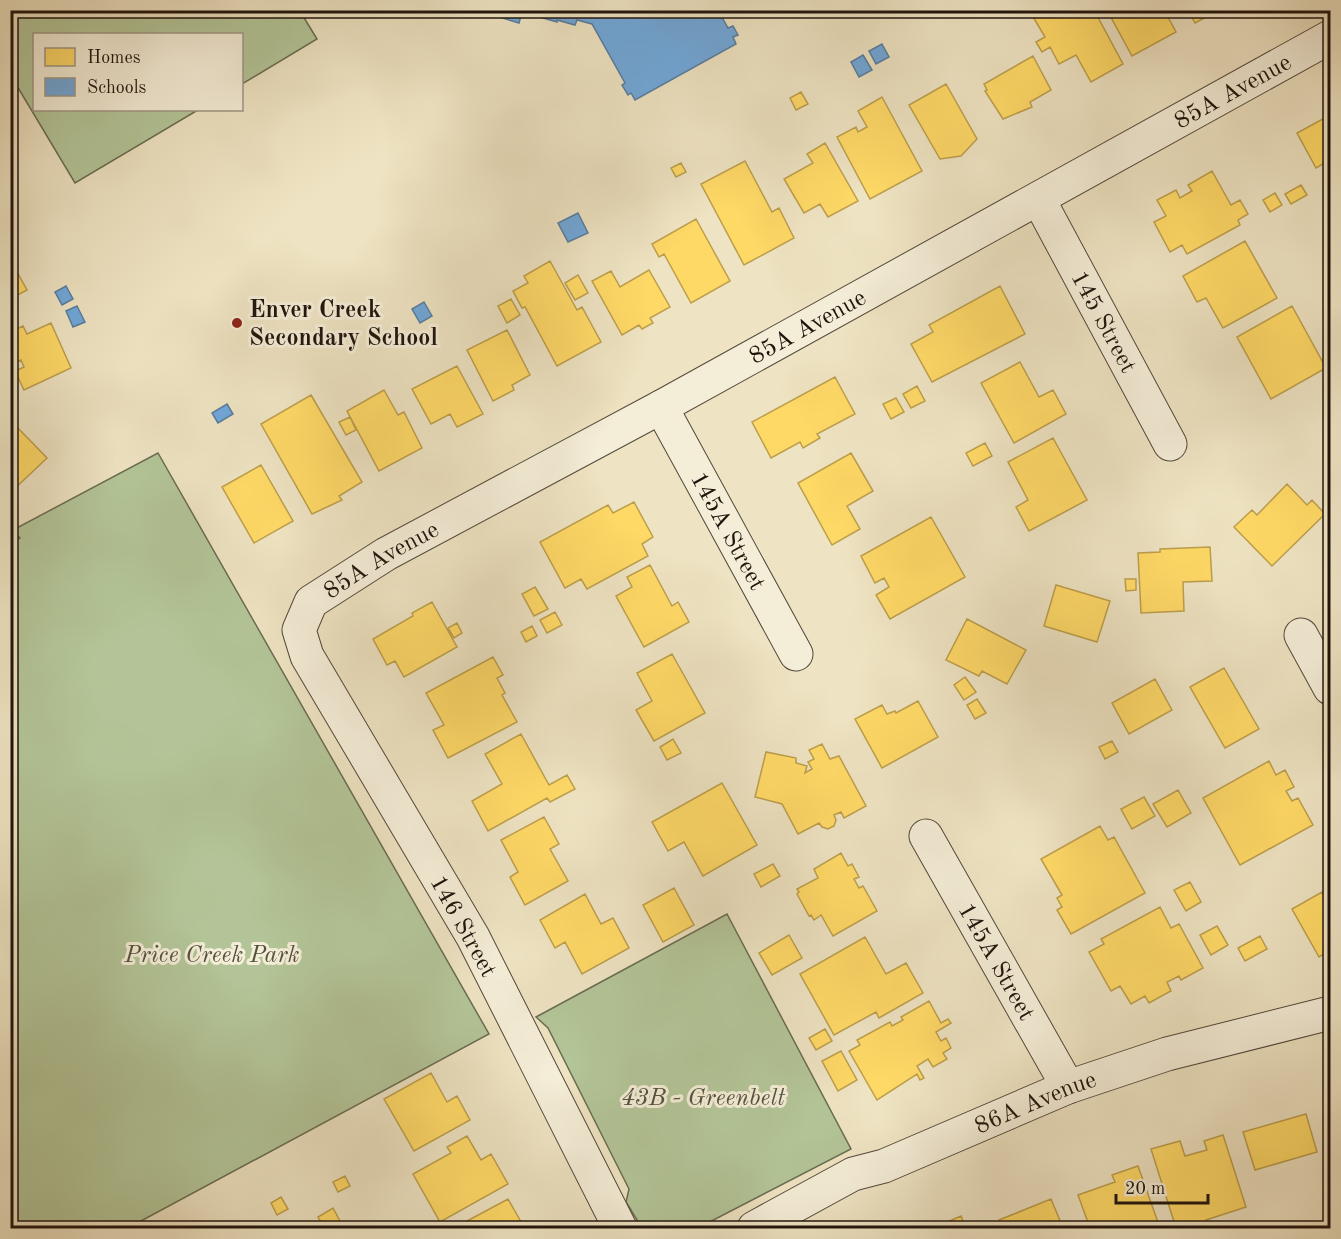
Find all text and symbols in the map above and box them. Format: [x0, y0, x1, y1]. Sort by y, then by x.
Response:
legend [33, 33, 243, 111]
text: Homes [87, 49, 141, 67]
street label: 85A Avenue [1171, 51, 1296, 134]
text: Schools [87, 79, 147, 97]
street label: 145 Street [1065, 267, 1140, 378]
street label: 85A Avenue [746, 286, 871, 370]
place label: Enver Creek Secondary School [249, 299, 438, 351]
marker: Enver Creek Secondary School [230, 316, 244, 330]
street label: 145A Street [685, 469, 769, 595]
street label: 85A Avenue [320, 518, 443, 604]
street label: 146 Street [425, 872, 500, 982]
street label: 145A Street [953, 900, 1038, 1025]
park label: Price Creek Park [124, 944, 299, 968]
street label: 86A Avenue [972, 1068, 1100, 1140]
park label: 43B - Greenbelt [621, 1087, 785, 1111]
scale bar [1116, 1167, 1208, 1205]
text: 20 m [1125, 1180, 1165, 1198]

